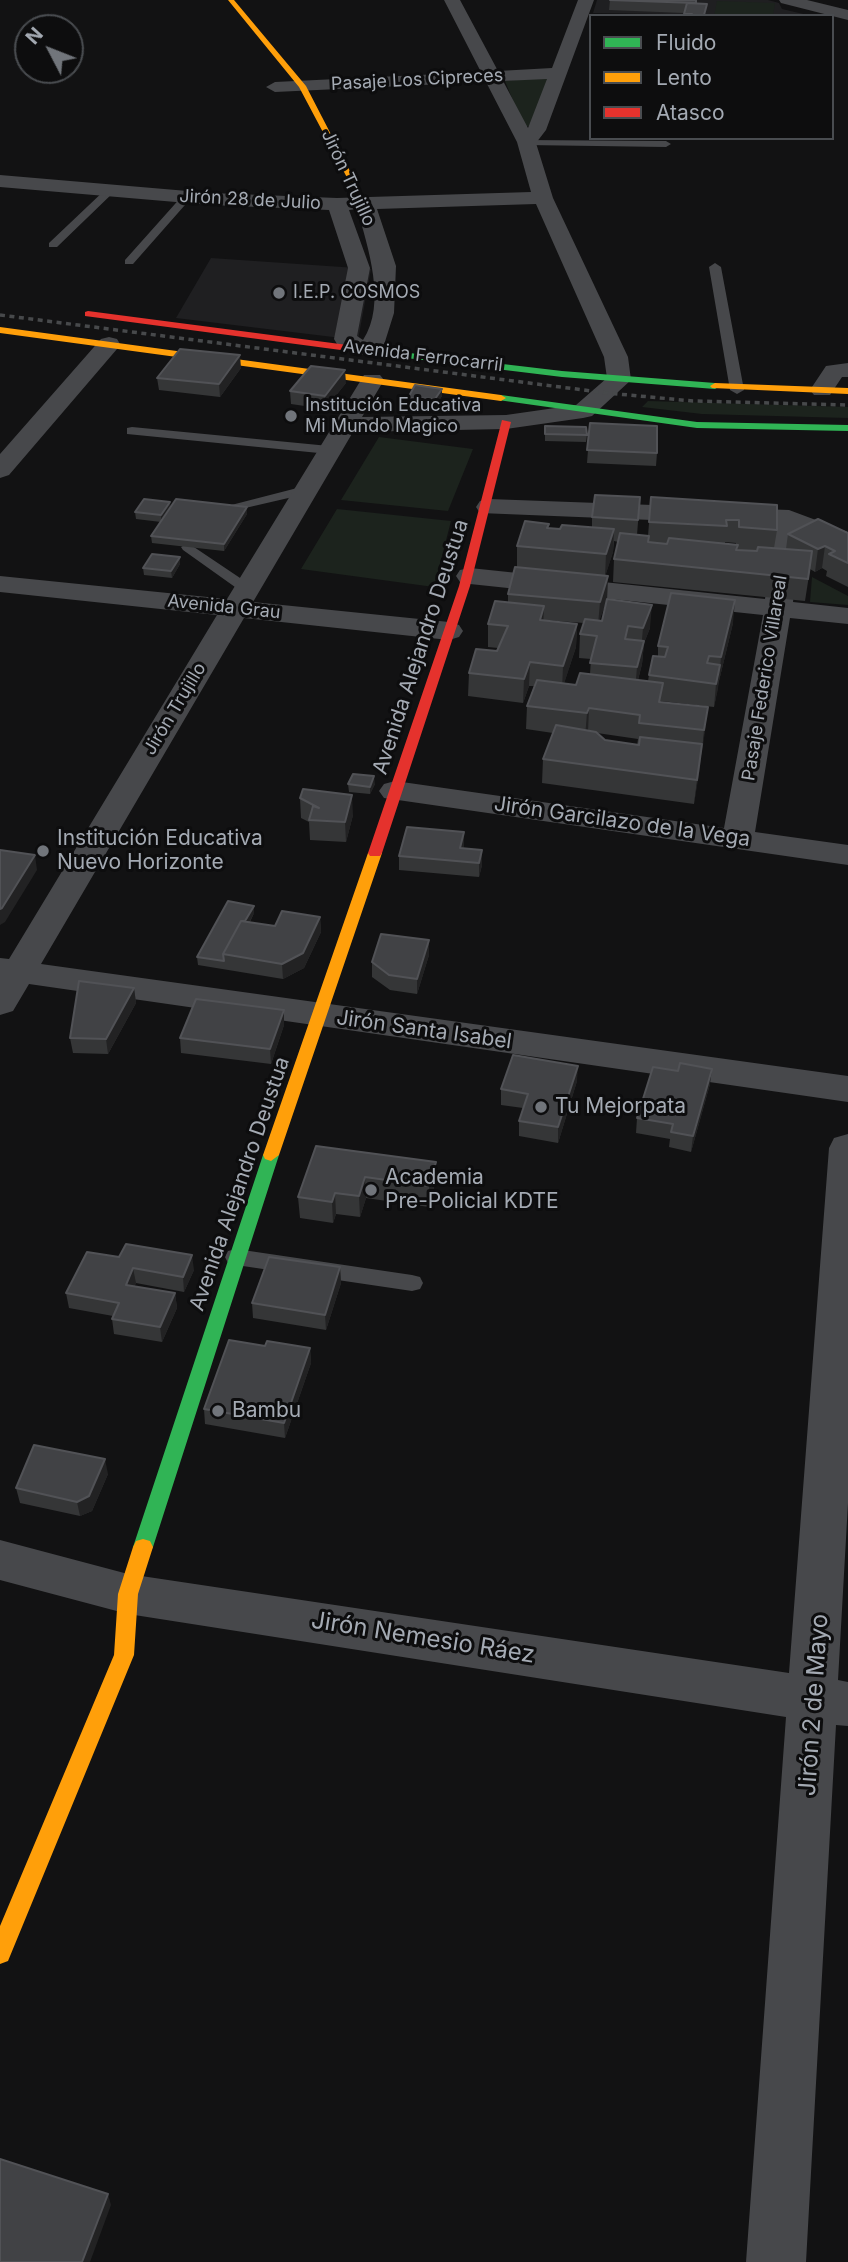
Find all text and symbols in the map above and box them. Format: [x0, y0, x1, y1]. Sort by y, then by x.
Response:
north arrow [14, 14, 84, 84]
legend [589, 14, 834, 140]
text: N [21, 23, 48, 49]
text: Fluido [656, 30, 716, 55]
street label: Pasaje Los Cipreces [330, 65, 504, 95]
text: Lento [656, 65, 712, 90]
text: Atasco [656, 100, 725, 125]
street label: Jirón Trujillo [316, 126, 380, 230]
street label: Jirón 28 de Julio [179, 186, 321, 214]
place label: I.E.P. COSMOS [293, 282, 420, 304]
marker: I.E.P. COSMOS [271, 285, 287, 301]
street label: Avenida Ferrocarril [342, 335, 504, 377]
place label: Institución Educativa Mi Mundo Magico [305, 395, 481, 438]
marker: Institución Educativa Mi Mundo Magico [283, 408, 299, 424]
street label: Avenida Alejandro Deustua [368, 516, 474, 778]
street label: Pasaje Federico Villareal [738, 574, 792, 782]
street label: Avenida Grau [166, 590, 282, 624]
street label: Jirón Trujillo [139, 659, 211, 759]
street label: Jirón Garcilazo de la Vega [492, 792, 752, 852]
place label: Institución Educativa Nuevo Horizonte [57, 826, 263, 876]
marker: Institución Educativa Nuevo Horizonte [35, 843, 51, 859]
street label: Jirón Santa Isabel [335, 1005, 513, 1055]
street label: Avenida Alejandro Deustua [185, 1054, 295, 1314]
place label: Tu Mejorpata [555, 1094, 686, 1120]
marker: Tu Mejorpata [533, 1099, 549, 1115]
place label: Academia Pre-Policial KDTE [385, 1165, 559, 1215]
marker: Academia Pre-Policial KDTE [363, 1182, 379, 1198]
place label: Bambu [232, 1398, 301, 1424]
marker: Bambu [210, 1403, 226, 1419]
street label: Jirón Nemesio Ráez [309, 1606, 537, 1670]
street label: Jirón 2 de Mayo [793, 1613, 835, 1797]

